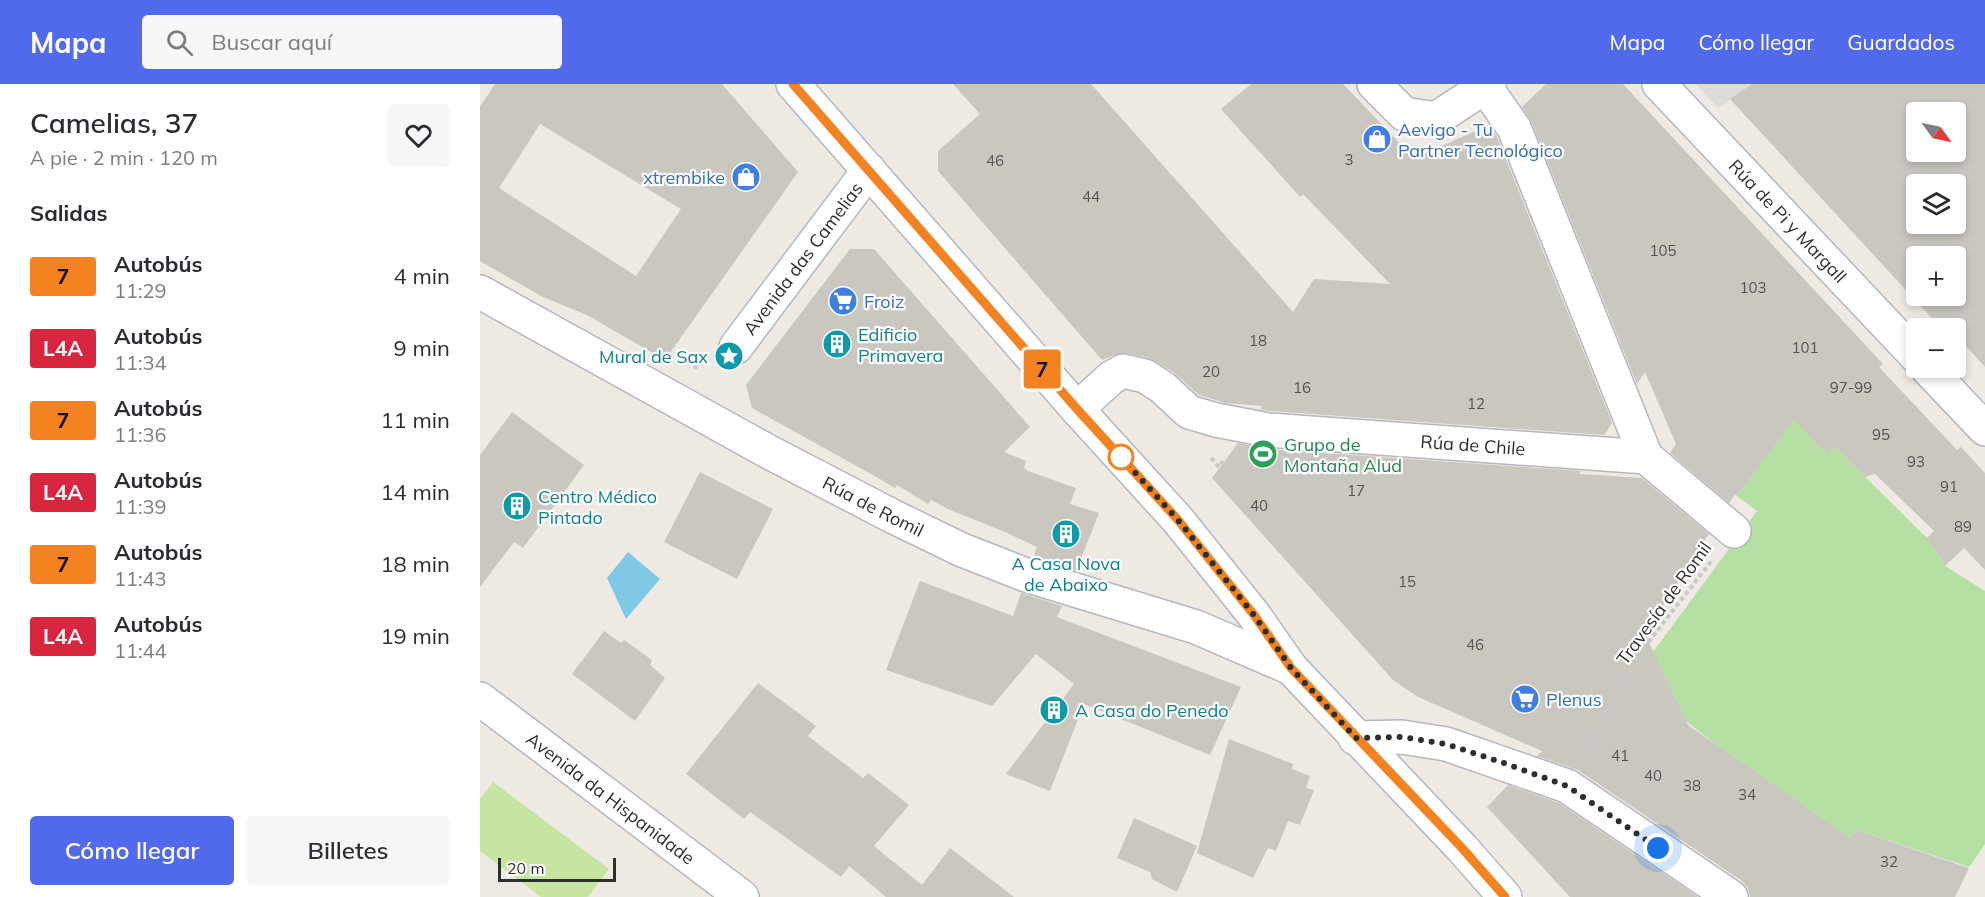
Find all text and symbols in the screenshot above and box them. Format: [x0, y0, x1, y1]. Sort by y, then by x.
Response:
search box [142, 15, 562, 69]
text: Mapa [30, 25, 106, 60]
icon: search [163, 26, 196, 59]
text: Buscar aquí [211, 28, 332, 56]
text: Mapa [1610, 29, 1665, 55]
text: Cómo llegar [1698, 29, 1814, 55]
text: Guardados [1847, 29, 1955, 55]
north arrow [1906, 102, 1966, 162]
map controls [1906, 102, 1966, 378]
button: heart [387, 104, 450, 167]
text: Camelias, 37 [30, 105, 198, 140]
place label: Aevigo - Tu Partner Tecnológico [1398, 118, 1563, 162]
shop icon: Aevigo - Tu Partner Tecnológico [1361, 123, 1393, 155]
text: A pie · 2 min · 120 m [30, 145, 218, 170]
house number: 3 [1344, 150, 1354, 169]
house number: 46 [986, 151, 1004, 170]
street label: Rúa de Pi y Margall [1724, 154, 1852, 287]
shop icon: xtrembike [730, 161, 762, 193]
place label: xtrembike [643, 166, 725, 189]
button: layers [1906, 174, 1966, 234]
street label: Avenida das Camelias [738, 177, 868, 339]
house number: 44 [1082, 187, 1100, 206]
text: Salidas [30, 199, 108, 227]
house number: 105 [1649, 241, 1677, 260]
button: + [1906, 246, 1966, 306]
text: Autobús [114, 250, 203, 278]
text: 4 min [394, 262, 450, 290]
text: 7 [57, 263, 69, 289]
text: 11:29 [114, 278, 167, 303]
house number: 103 [1739, 278, 1767, 297]
supermarket icon: Froiz [827, 285, 859, 317]
place label: Froiz [864, 290, 904, 313]
button: − [1906, 318, 1966, 378]
text: Autobús [114, 322, 203, 350]
place label: Edificio Primavera [858, 323, 943, 367]
building icon: Edificio Primavera [821, 328, 853, 360]
house number: 18 [1249, 331, 1267, 350]
text: 9 min [394, 334, 450, 362]
text: L4A [43, 335, 83, 361]
house number: 101 [1791, 338, 1819, 357]
place icon: Mural de Sax [713, 340, 745, 372]
place label: Mural de Sax [599, 345, 708, 368]
text: 11:34 [114, 350, 167, 375]
line badge: 7 [1022, 350, 1062, 388]
text: 7 [1036, 356, 1048, 382]
house number: 20 [1202, 362, 1220, 381]
house number: 16 [1293, 378, 1311, 397]
house number: 97-99 [1830, 378, 1872, 397]
text: Autobús [114, 394, 203, 422]
house number: 12 [1467, 394, 1485, 413]
text: 11 min [380, 406, 450, 434]
text: 7 [57, 407, 69, 433]
text: 11:36 [114, 422, 167, 447]
house number: 95 [1872, 425, 1890, 444]
street label: Rúa de Chile [1420, 429, 1526, 460]
place label: Grupo de Montaña Alud [1284, 433, 1402, 477]
sports icon: Grupo de Montaña Alud [1247, 438, 1279, 470]
unlabelled marker [1108, 444, 1134, 470]
house number: 93 [1907, 452, 1925, 471]
text: Autobús [114, 466, 203, 494]
street label: Rúa de Romil [819, 471, 928, 541]
house number: 91 [1940, 477, 1958, 496]
text: 14 min [380, 478, 450, 506]
text: L4A [43, 479, 83, 505]
house number: 17 [1347, 481, 1365, 500]
place label: Centro Médico Pintado [538, 485, 657, 529]
building icon: Centro Médico Pintado [501, 490, 533, 522]
text: 11:39 [114, 494, 167, 519]
house number: 40 [1250, 496, 1268, 515]
house number: 89 [1954, 517, 1972, 536]
building icon: A Casa Nova de Abaixo [1050, 518, 1082, 550]
street label: Travesía de Romil [1612, 537, 1716, 669]
text: Autobús [114, 538, 203, 566]
text: 18 min [380, 550, 450, 578]
text: 7 [57, 551, 69, 577]
place label: A Casa Nova de Abaixo [1012, 552, 1120, 596]
text: 11:43 [114, 566, 167, 591]
house number: 15 [1398, 572, 1416, 591]
text: Autobús [114, 610, 203, 638]
text: 19 min [380, 622, 450, 650]
text: L4A [43, 623, 83, 649]
house number: 46 [1466, 635, 1484, 654]
text: 11:44 [114, 638, 167, 663]
supermarket icon: Plenus [1509, 683, 1541, 715]
place label: Plenus [1546, 688, 1602, 711]
building icon: A Casa do Penedo [1038, 694, 1070, 726]
place label: A Casa do Penedo [1075, 699, 1228, 722]
street label: Avenida da Hispanidade [522, 727, 700, 869]
house number: 41 [1611, 746, 1629, 765]
house number: 40 [1644, 766, 1662, 785]
house number: 38 [1683, 776, 1701, 795]
house number: 34 [1738, 785, 1756, 804]
button: Cómo llegar [30, 816, 234, 885]
button: Billetes [246, 816, 450, 885]
your location [1643, 833, 1673, 863]
house number: 32 [1880, 852, 1898, 871]
scale bar [498, 855, 616, 882]
text: 20 m [507, 858, 544, 878]

